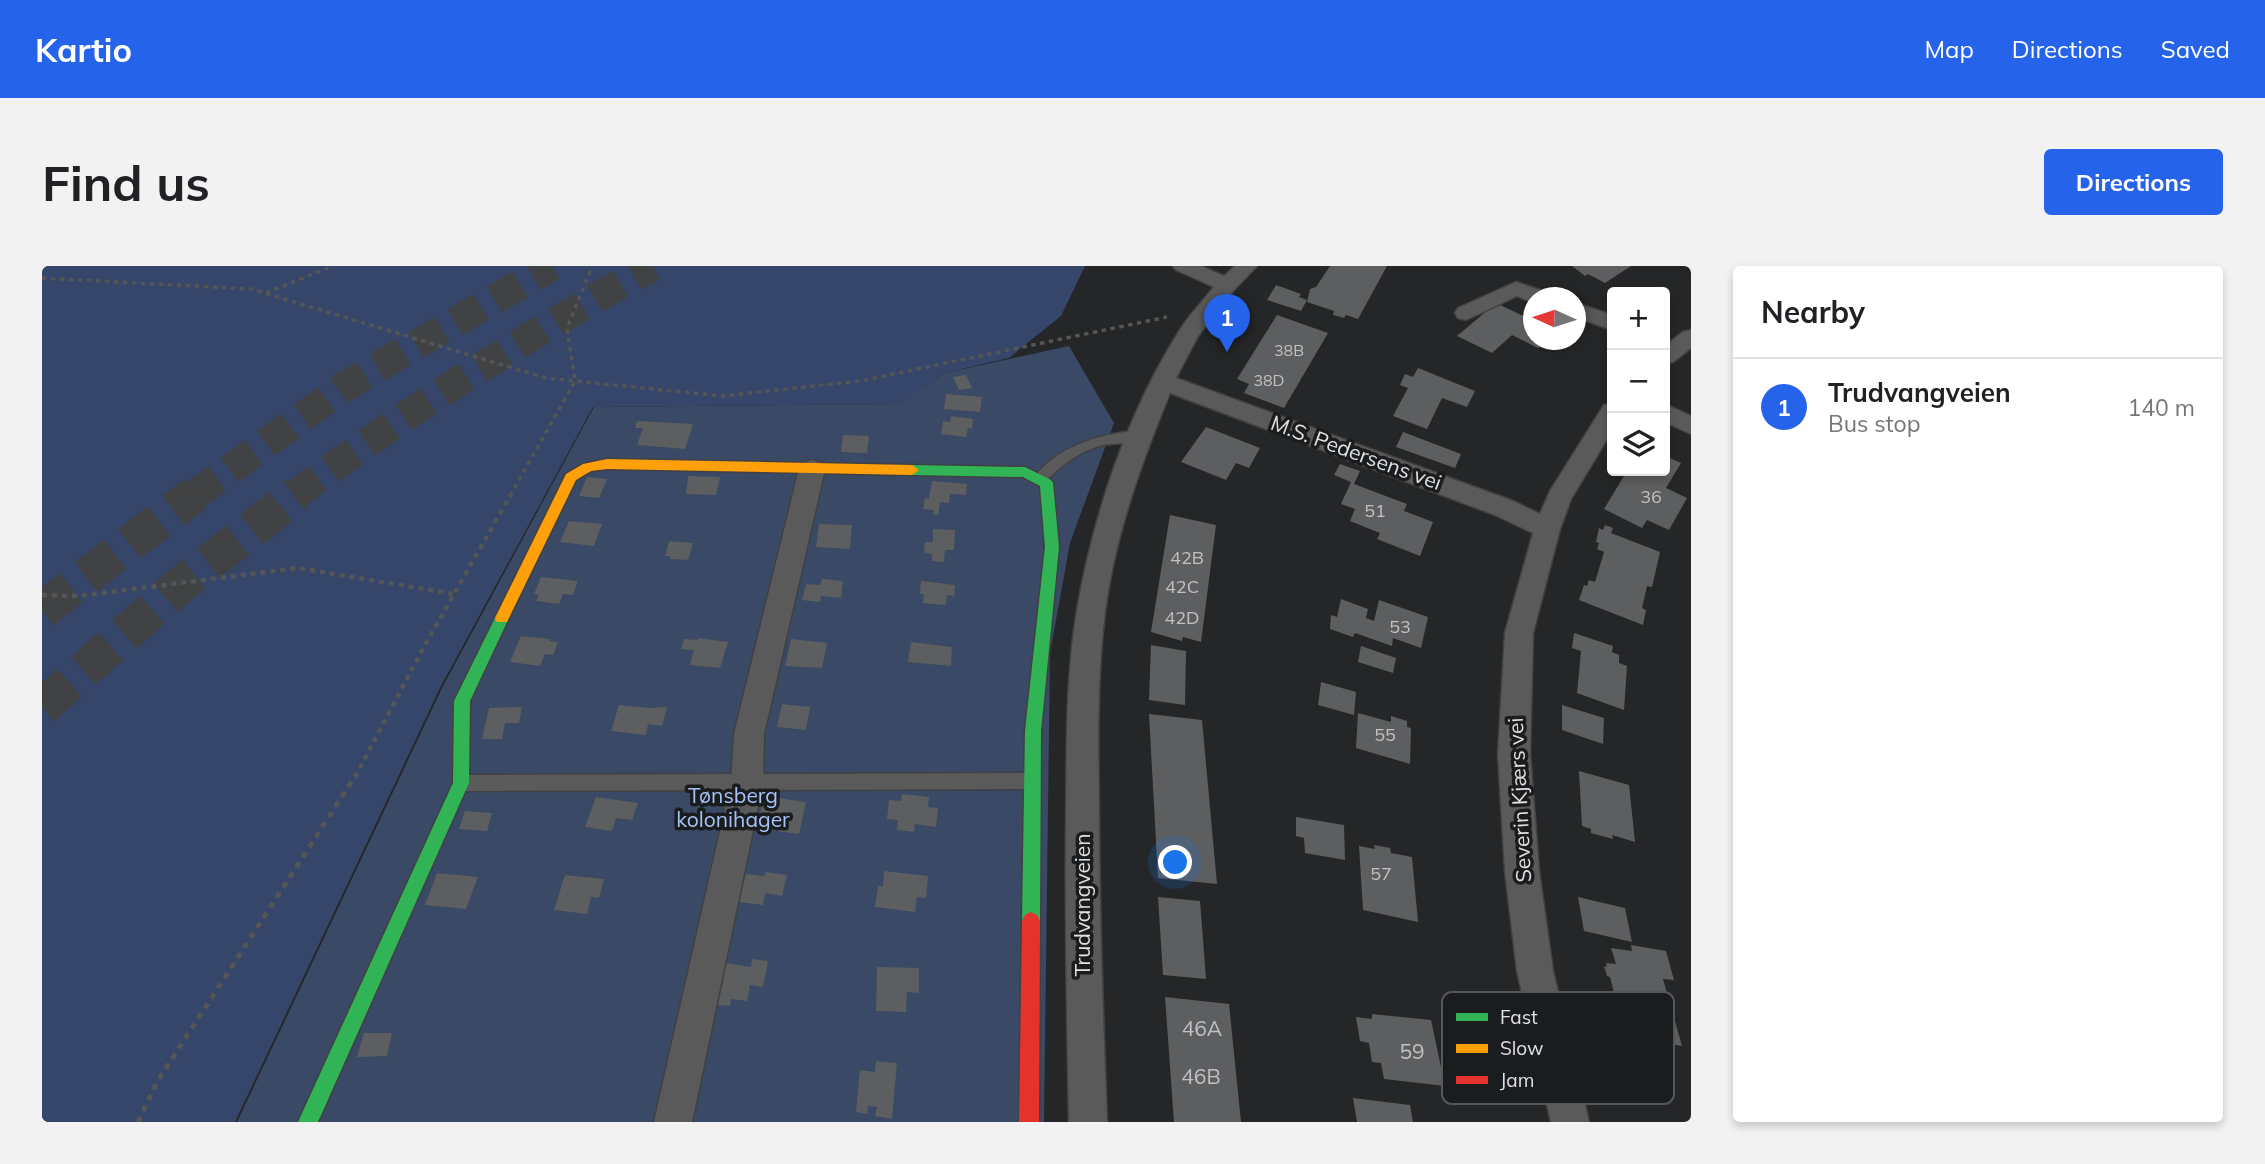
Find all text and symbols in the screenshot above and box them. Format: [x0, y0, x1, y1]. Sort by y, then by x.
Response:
text: Kartio [35, 29, 132, 70]
text: Map [1924, 34, 1974, 64]
text: Directions [2012, 34, 2123, 64]
text: Saved [2161, 34, 2230, 64]
button: Directions [2044, 149, 2223, 215]
text: Find us [42, 152, 210, 213]
north arrow [1523, 287, 1586, 350]
map controls [1607, 287, 1670, 476]
button: + [1607, 287, 1670, 350]
text: Nearby [1761, 293, 1865, 331]
pin: 1 [1204, 294, 1250, 352]
house number: 38B [1274, 340, 1304, 360]
button: − [1607, 350, 1670, 413]
house number: 38D [1253, 370, 1285, 390]
text: Trudvangveien [1828, 376, 2011, 409]
text: 1 [1777, 393, 1791, 422]
text: 140 m [2127, 393, 2195, 422]
street label: M.S. Pedersens vei [1267, 409, 1445, 495]
text: Bus stop [1828, 409, 1920, 438]
button: layers [1607, 413, 1670, 476]
house number: 36 [1640, 485, 1662, 508]
house number: 51 [1364, 499, 1386, 522]
house number: 42B [1170, 546, 1204, 569]
house number: 42C [1165, 575, 1199, 598]
house number: 42D [1164, 606, 1200, 629]
house number: 53 [1389, 615, 1411, 638]
street label: Severin Kjærs vei [1502, 717, 1536, 883]
house number: 55 [1374, 723, 1396, 746]
park label: Tønsberg kolonihager [676, 782, 790, 832]
street label: Trudvangveien [1069, 833, 1095, 977]
your location [1158, 845, 1192, 879]
house number: 57 [1370, 862, 1392, 885]
legend [1442, 992, 1674, 1104]
text: Fast [1500, 1005, 1538, 1029]
house number: 46A [1182, 1015, 1223, 1041]
text: Slow [1500, 1036, 1544, 1060]
house number: 59 [1399, 1038, 1425, 1064]
house number: 46B [1181, 1063, 1221, 1089]
text: Jam [1500, 1068, 1534, 1092]

